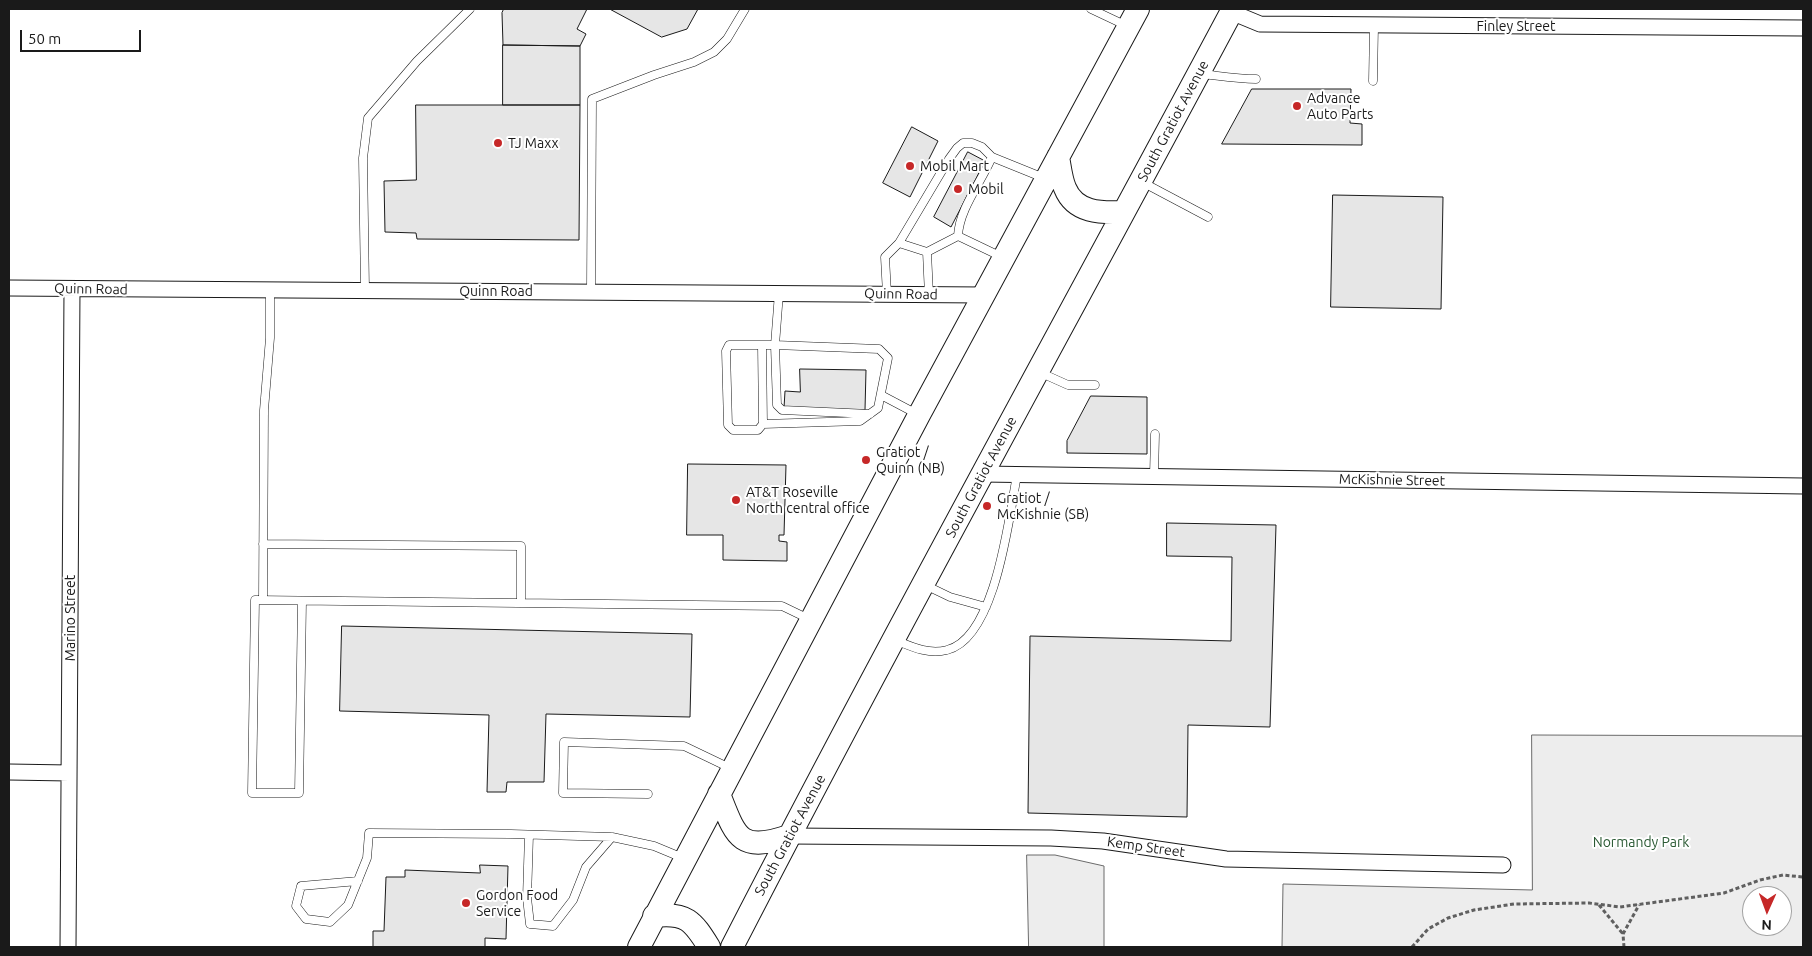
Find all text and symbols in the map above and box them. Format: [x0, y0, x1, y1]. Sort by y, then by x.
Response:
street label: Finley Street [1476, 18, 1556, 34]
scale bar [22, 20, 144, 52]
text: 50 m [28, 30, 61, 47]
street label: South Gratiot Avenue [1134, 57, 1212, 185]
place label: Advance Auto Parts [1307, 90, 1373, 122]
marker: Advance Auto Parts [1291, 100, 1303, 112]
place label: TJ Maxx [508, 135, 559, 151]
marker: TJ Maxx [492, 137, 504, 149]
place label: Mobil Mart [920, 158, 989, 174]
marker: Mobil Mart [904, 160, 916, 172]
place label: Mobil [968, 181, 1004, 197]
marker: Mobil [952, 183, 964, 195]
street label: Quinn Road [54, 280, 128, 298]
street label: Quinn Road [459, 283, 533, 299]
street label: Quinn Road [864, 285, 938, 303]
street label: South Gratiot Avenue [942, 413, 1020, 541]
place label: Gratiot / Quinn (NB) [876, 444, 945, 477]
marker: Gratiot / Quinn (NB) [860, 454, 872, 466]
street label: McKishnie Street [1339, 471, 1445, 489]
place label: AT&T Roseville North central office [746, 484, 870, 516]
place label: Gratiot / McKishnie (SB) [997, 490, 1089, 522]
marker: AT&T Roseville North central office [730, 494, 742, 506]
marker: Gratiot / McKishnie (SB) [981, 500, 993, 512]
street label: Marino Street [62, 575, 78, 661]
street label: South Gratiot Avenue [751, 771, 829, 899]
street label: Kemp Street [1106, 833, 1186, 861]
park label: Normandy Park [1593, 834, 1689, 850]
north arrow [1742, 886, 1792, 936]
place label: Gordon Food Service [476, 887, 558, 920]
marker: Gordon Food Service [460, 897, 472, 909]
text: N [1761, 917, 1772, 933]

